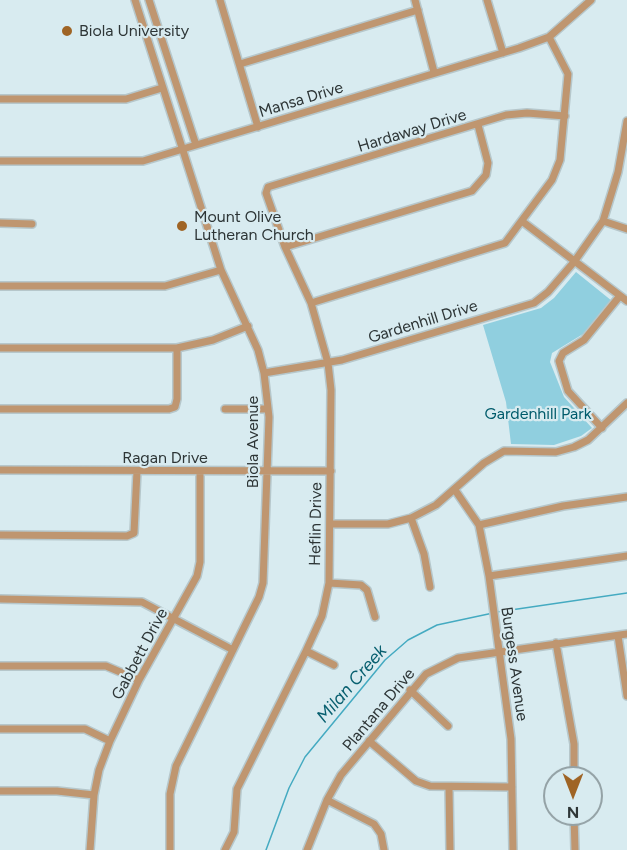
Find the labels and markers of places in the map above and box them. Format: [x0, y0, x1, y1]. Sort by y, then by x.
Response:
place label: Biola University [79, 21, 189, 41]
marker: Biola University [60, 24, 74, 38]
place label: Mount Olive Lutheran Church [194, 207, 314, 245]
marker: Mount Olive Lutheran Church [175, 219, 189, 233]

